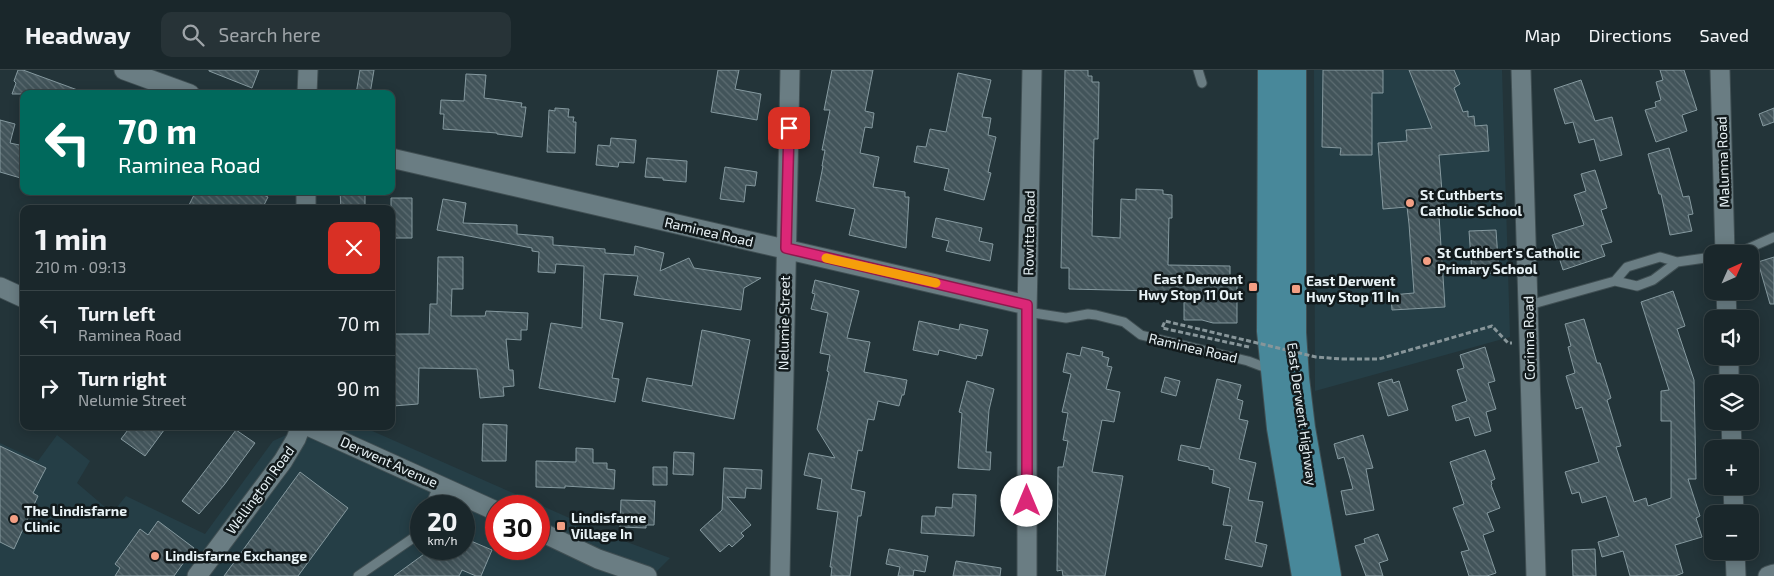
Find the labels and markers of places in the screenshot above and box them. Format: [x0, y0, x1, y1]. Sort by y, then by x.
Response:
pin [768, 107, 810, 149]
place label: St Cuthberts Catholic School [1420, 186, 1522, 219]
marker: St Cuthberts Catholic School [1404, 197, 1416, 209]
place label: St Cuthbert's Catholic Primary School [1437, 244, 1580, 277]
marker: St Cuthbert's Catholic Primary School [1421, 255, 1433, 267]
place label: East Derwent Hwy Stop 11 Out [1138, 270, 1243, 303]
place label: East Derwent Hwy Stop 11 In [1306, 272, 1399, 305]
marker: East Derwent Hwy Stop 11 Out [1247, 281, 1259, 293]
marker: East Derwent Hwy Stop 11 In [1290, 283, 1302, 295]
place label: The Lindisfarne Clinic [24, 502, 127, 535]
place label: Lindisfarne Village In [571, 509, 646, 542]
marker: The Lindisfarne Clinic [8, 513, 20, 525]
marker: Lindisfarne Village In [555, 520, 567, 532]
place label: Lindisfarne Exchange [165, 547, 307, 564]
marker: Lindisfarne Exchange [149, 550, 161, 562]

